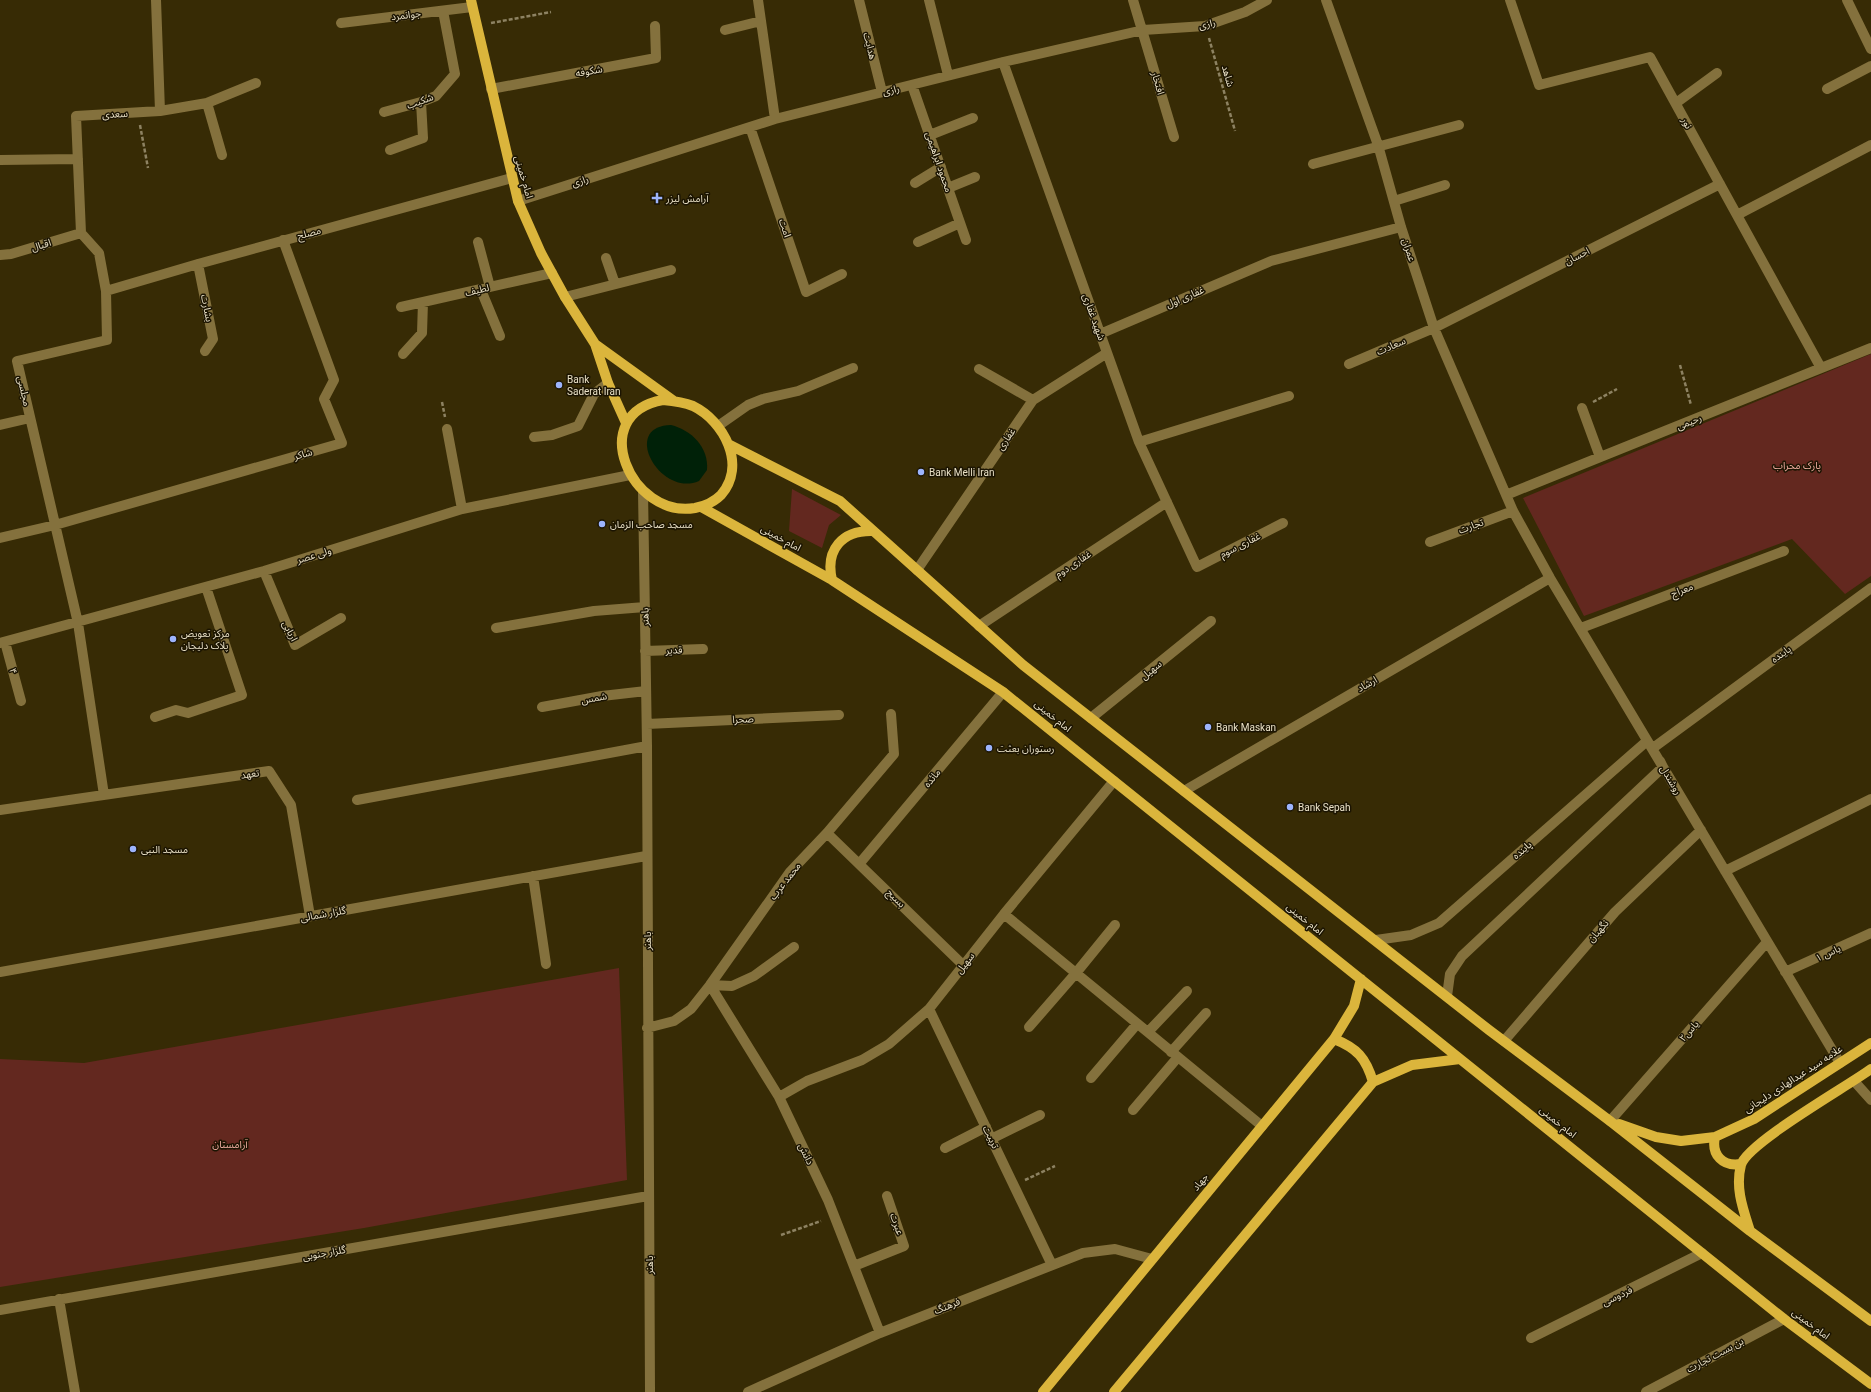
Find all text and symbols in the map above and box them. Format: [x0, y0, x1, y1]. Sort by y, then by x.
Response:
street label: جوانمرد [390, 8, 422, 23]
street label: رازی [1197, 17, 1217, 32]
street label: هدایت [861, 31, 879, 61]
street label: شکوفه [575, 63, 604, 80]
street label: شاهد [1220, 64, 1236, 88]
street label: افتخار [1148, 69, 1167, 96]
street label: رازی [881, 83, 901, 98]
street label: شکیب [405, 91, 435, 111]
street label: سعدی [102, 108, 128, 120]
street label: نور [1678, 115, 1695, 131]
street label: محمود ابراهیمی [923, 130, 954, 194]
street label: امام خمینی [510, 154, 535, 201]
street label: رازی [570, 173, 590, 190]
marker: آرامش لیزر [651, 192, 663, 204]
place label: آرامش لیزر [665, 193, 710, 205]
street label: امت [777, 217, 793, 239]
street label: مصلح [296, 225, 323, 243]
street label: اقبال [30, 237, 53, 254]
street label: عمران [1399, 237, 1418, 263]
street label: احسان [1563, 245, 1591, 267]
street label: لطیف [464, 282, 491, 298]
street label: غفاری اول [1164, 284, 1206, 311]
street label: شهید غفاری [1080, 292, 1108, 342]
street label: بشارت [198, 293, 215, 323]
street label: سعادت [1375, 335, 1407, 357]
place label: Bank Saderat Iran [567, 374, 621, 397]
street label: مجلسی [15, 375, 33, 407]
marker: Bank Saderat Iran [554, 380, 564, 390]
street label: رحیمی [1675, 412, 1704, 433]
street label: غفاری [995, 426, 1018, 453]
street label: شاکر [291, 446, 314, 463]
park label: پارک محراب [1773, 460, 1821, 472]
marker: Bank Melli Iran [916, 467, 926, 477]
place label: Bank Melli Iran [929, 467, 994, 478]
street label: تجارت [1457, 516, 1485, 537]
marker: مسجد صاحب الزمان [597, 519, 607, 529]
place label: مسجد صاحب الزمان [610, 519, 693, 531]
street label: امام خمینی [758, 523, 803, 556]
street label: غفاری سوم [1218, 530, 1263, 563]
street label: ولی عصر [295, 545, 333, 567]
street label: غفاری دوم [1053, 548, 1095, 582]
street label: معراج [1669, 581, 1695, 601]
street label: باهنر [639, 607, 652, 627]
street label: اربابی [279, 619, 300, 643]
place label: مرکز تعویض پلاک دلیجان [181, 628, 230, 652]
marker: مرکز تعویض پلاک دلیجان [168, 634, 178, 644]
street label: پاینده [1769, 643, 1794, 666]
street label: قدیر [665, 644, 683, 657]
street label: سهیل [1138, 658, 1164, 682]
street label: ۴ [7, 667, 19, 675]
street label: ارشاد [1355, 674, 1379, 695]
street label: شمس [580, 690, 608, 706]
street label: امام خمینی [1031, 698, 1074, 736]
street label: صحرا [732, 713, 754, 726]
marker: Bank Maskan [1203, 722, 1213, 732]
place label: Bank Maskan [1216, 722, 1276, 733]
marker: رستوران بعثت [984, 743, 994, 753]
place label: رستوران بعثت [997, 743, 1055, 755]
street label: روشندل [1657, 764, 1684, 797]
street label: تعهد [240, 767, 260, 781]
street label: مائده [921, 767, 943, 789]
marker: Bank Sepah [1285, 802, 1295, 812]
place label: Bank Sepah [1298, 802, 1351, 813]
street label: پاینده [1510, 839, 1535, 862]
marker: مسجد النبی [128, 844, 138, 854]
place label: مسجد النبی [141, 844, 188, 855]
street label: محمد عرب [767, 860, 804, 902]
street label: بسیج [883, 887, 908, 911]
street label: امام خمینی [1283, 901, 1326, 939]
street label: گلزار شمالی [299, 904, 348, 924]
street label: نگهبان [1585, 917, 1611, 944]
street label: باهنر [642, 931, 654, 951]
street label: یاس ۱ [1814, 942, 1842, 964]
street label: سهیل [953, 950, 977, 976]
street label: یاس۲ [1677, 1018, 1701, 1044]
street label: علامه سید عبدالهادی دلیجانی [1742, 1043, 1844, 1115]
street label: امام خمینی [1536, 1104, 1579, 1142]
street label: تربیت [980, 1124, 1001, 1151]
park label: آرامستان [212, 1139, 249, 1151]
street label: دانش [796, 1141, 816, 1167]
street label: جهاد [1190, 1171, 1210, 1193]
street label: عبرت [887, 1212, 906, 1237]
street label: گلزار جنوبی [302, 1244, 347, 1263]
street label: باهنر [644, 1255, 656, 1275]
street label: فردوسی [1600, 1284, 1635, 1309]
street label: فرهنگ [932, 1296, 962, 1317]
street label: امام خمینی [1788, 1306, 1832, 1344]
street label: بن بست تجارت [1685, 1335, 1746, 1376]

